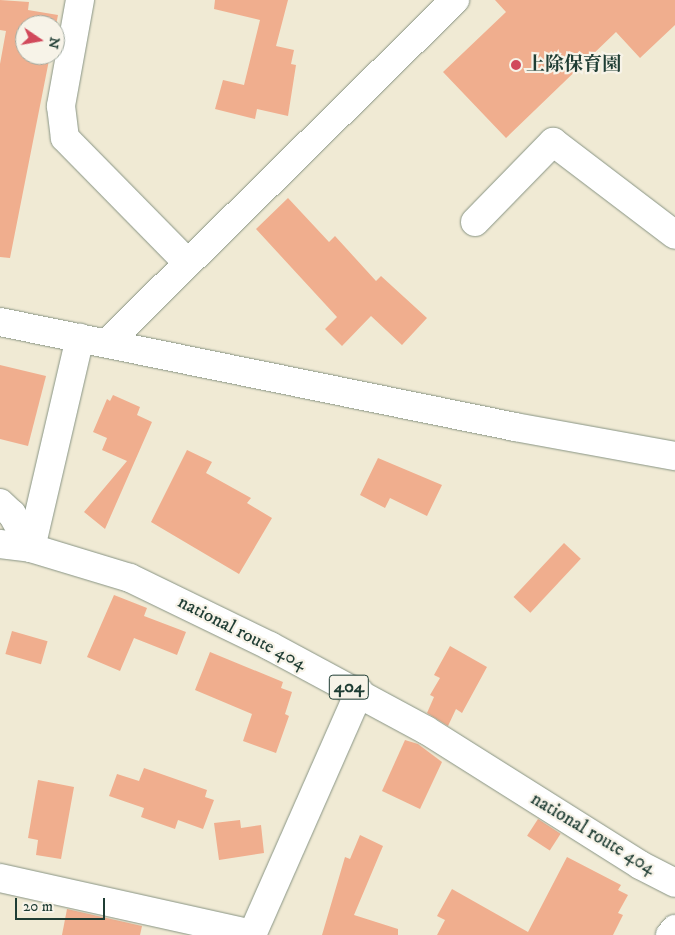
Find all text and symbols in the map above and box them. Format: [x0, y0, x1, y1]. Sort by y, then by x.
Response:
north arrow [15, 15, 65, 65]
text: N [44, 35, 64, 50]
place label: 上除保育園 [526, 54, 621, 76]
marker: 上除保育園 [510, 59, 522, 71]
street label: national route 404 [174, 591, 310, 675]
road number: 404 [328, 672, 370, 702]
street label: national route 404 [526, 788, 660, 880]
scale bar [18, 888, 108, 920]
text: 20 m [23, 897, 53, 916]

